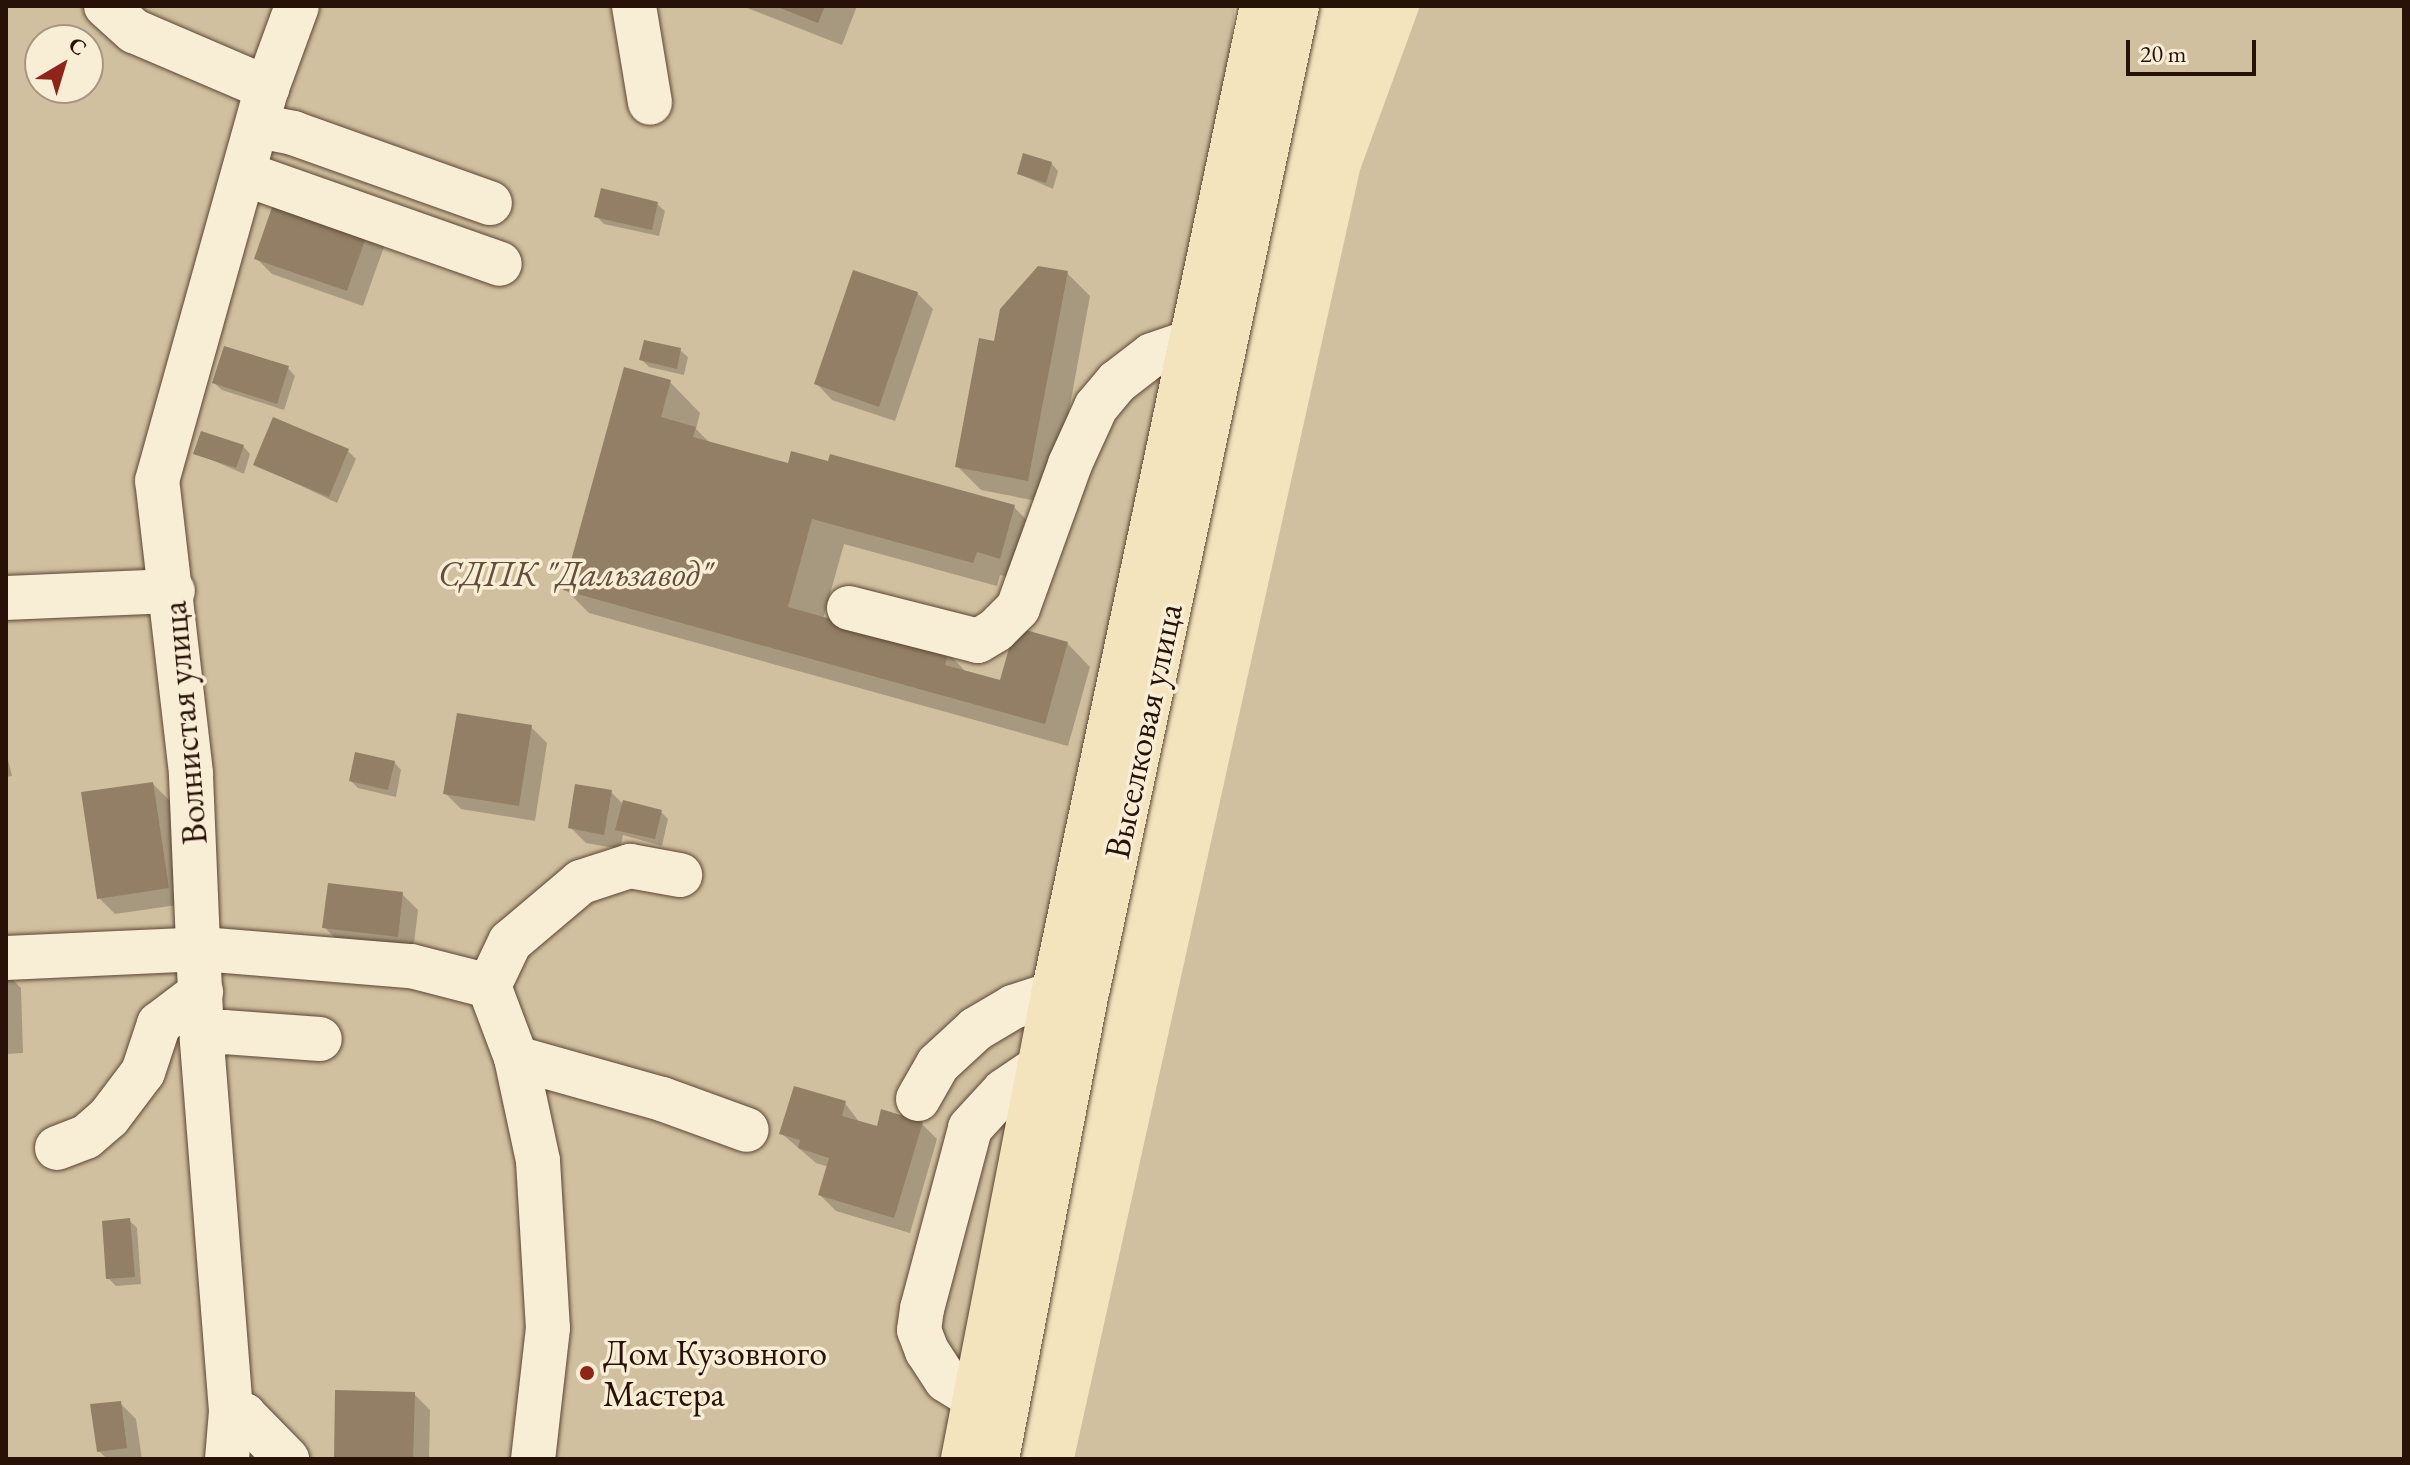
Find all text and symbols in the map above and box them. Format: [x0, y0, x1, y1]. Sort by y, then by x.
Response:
north arrow [24, 24, 104, 104]
scale bar [2130, 24, 2260, 74]
text: С [63, 30, 93, 62]
text: 20 m [2140, 38, 2187, 69]
park label: СДПК "Дальзавод" [438, 552, 712, 596]
street label: Волнистая улица [152, 599, 216, 847]
street label: Выселковая улица [1095, 599, 1191, 863]
place label: Дом Кузовного Мастера [603, 1330, 827, 1415]
marker: Дом Кузовного Мастера [578, 1364, 596, 1382]

